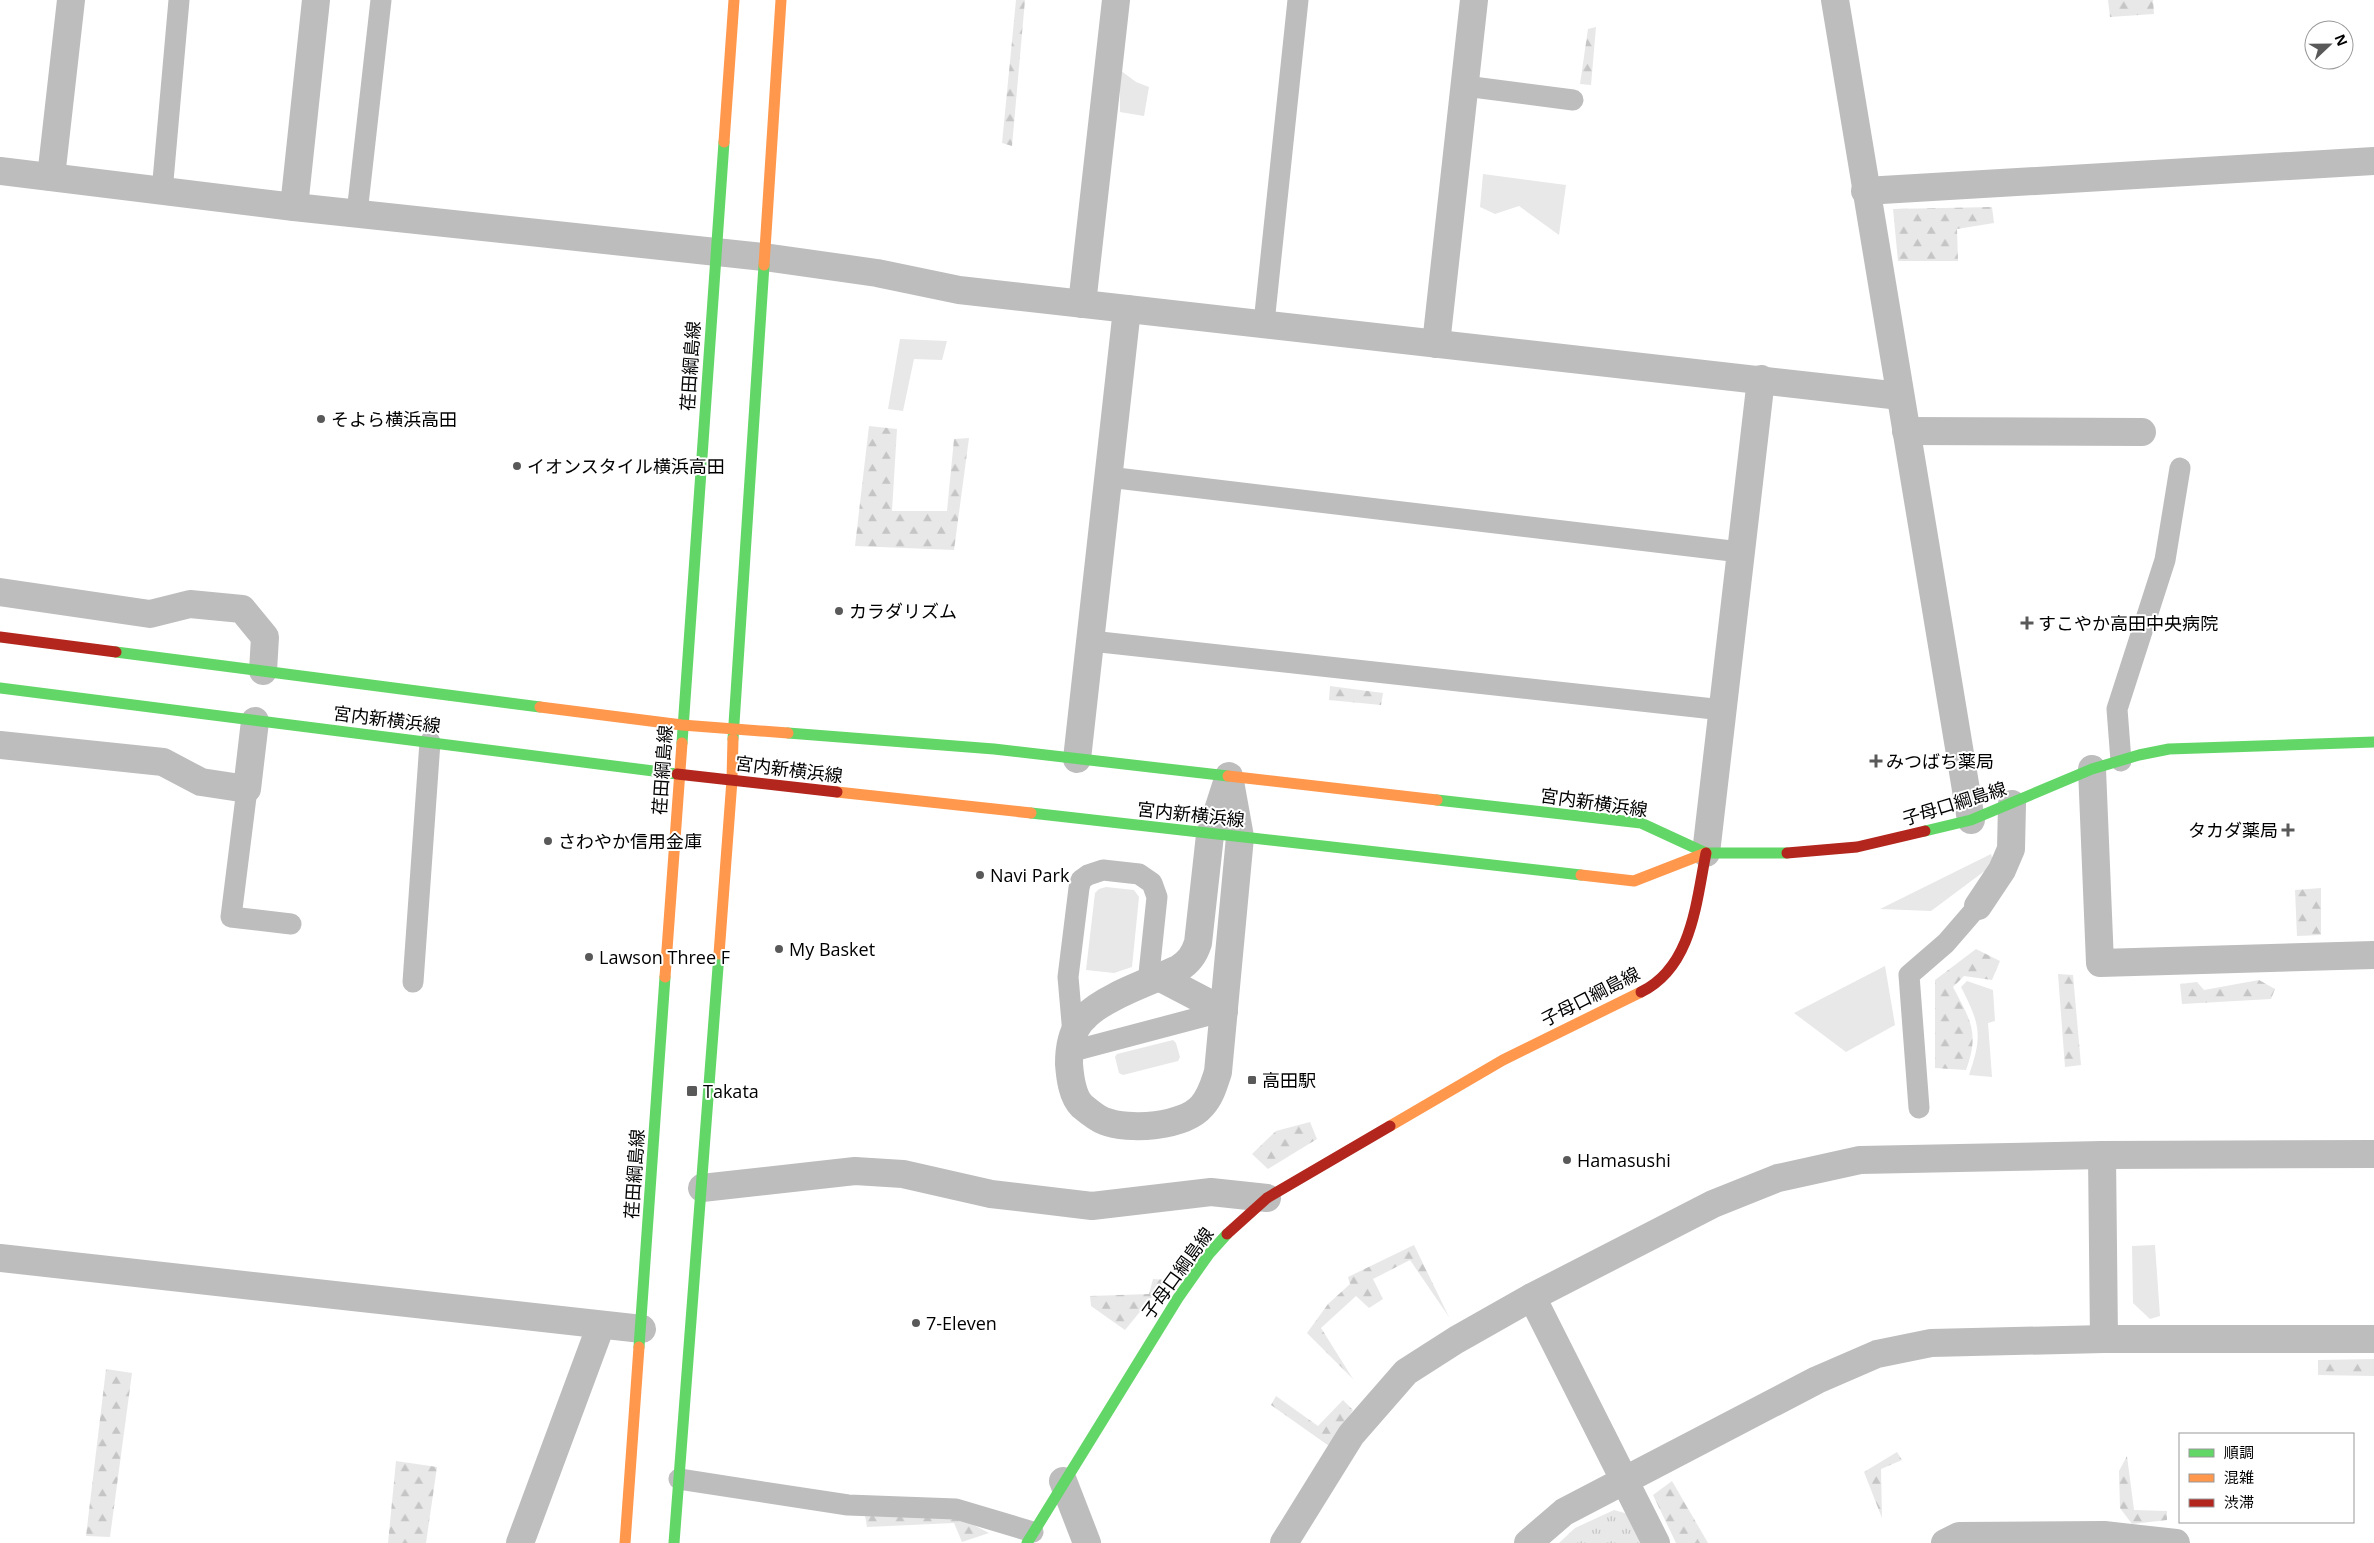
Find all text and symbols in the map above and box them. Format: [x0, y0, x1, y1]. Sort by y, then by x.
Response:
north arrow [2304, 20, 2354, 70]
text: N [2331, 31, 2352, 49]
street label: 荏田綱島線 [675, 320, 705, 412]
place label: そよら横浜高田 [331, 407, 457, 431]
marker: そよら横浜高田 [315, 413, 327, 425]
place label: イオンスタイル横浜高田 [527, 454, 725, 478]
marker: イオンスタイル横浜高田 [511, 460, 523, 472]
place label: カラダリズム [849, 599, 957, 623]
marker: カラダリズム [833, 605, 845, 617]
place label: すこやか高田中央病院 [2038, 611, 2218, 635]
marker: すこやか高田中央病院 [2020, 616, 2034, 630]
street label: 宮内新横浜線 [332, 701, 442, 737]
street label: 荏田綱島線 [647, 724, 677, 816]
place label: みつばち薬局 [1886, 749, 1994, 773]
street label: 宮内新横浜線 [734, 751, 844, 787]
marker: みつばち薬局 [1870, 755, 1882, 767]
street label: 子母口綱島線 [1899, 776, 2009, 830]
street label: 宮内新横浜線 [1539, 783, 1649, 821]
street label: 宮内新横浜線 [1136, 796, 1246, 832]
place label: タカダ薬局 [2188, 818, 2278, 842]
marker: タカダ薬局 [2282, 824, 2294, 836]
place label: さわやか信用金庫 [558, 829, 702, 853]
marker: さわやか信用金庫 [542, 835, 554, 847]
place label: Navi Park [990, 863, 1070, 887]
marker: Navi Park [974, 869, 986, 881]
place label: My Basket [789, 937, 875, 961]
marker: My Basket [773, 943, 785, 955]
place label: Lawson Three F [599, 945, 730, 969]
marker: Lawson Three F [583, 951, 595, 963]
street label: 子母口綱島線 [1536, 961, 1644, 1031]
place label: 高田駅 [1262, 1068, 1316, 1092]
marker: 高田駅 [1246, 1074, 1258, 1086]
place label: Takata [703, 1079, 759, 1103]
marker: Takata [685, 1084, 699, 1098]
street label: 荏田綱島線 [619, 1128, 649, 1220]
place label: Hamasushi [1577, 1148, 1671, 1172]
marker: Hamasushi [1561, 1154, 1573, 1166]
street label: 子母口綱島線 [1136, 1222, 1218, 1324]
place label: 7-Eleven [926, 1311, 997, 1335]
marker: 7-Eleven [910, 1317, 922, 1329]
legend [2179, 1433, 2354, 1523]
text: 順調 [2224, 1442, 2254, 1462]
text: 混雑 [2224, 1467, 2254, 1487]
text: 渋滞 [2224, 1492, 2254, 1512]

